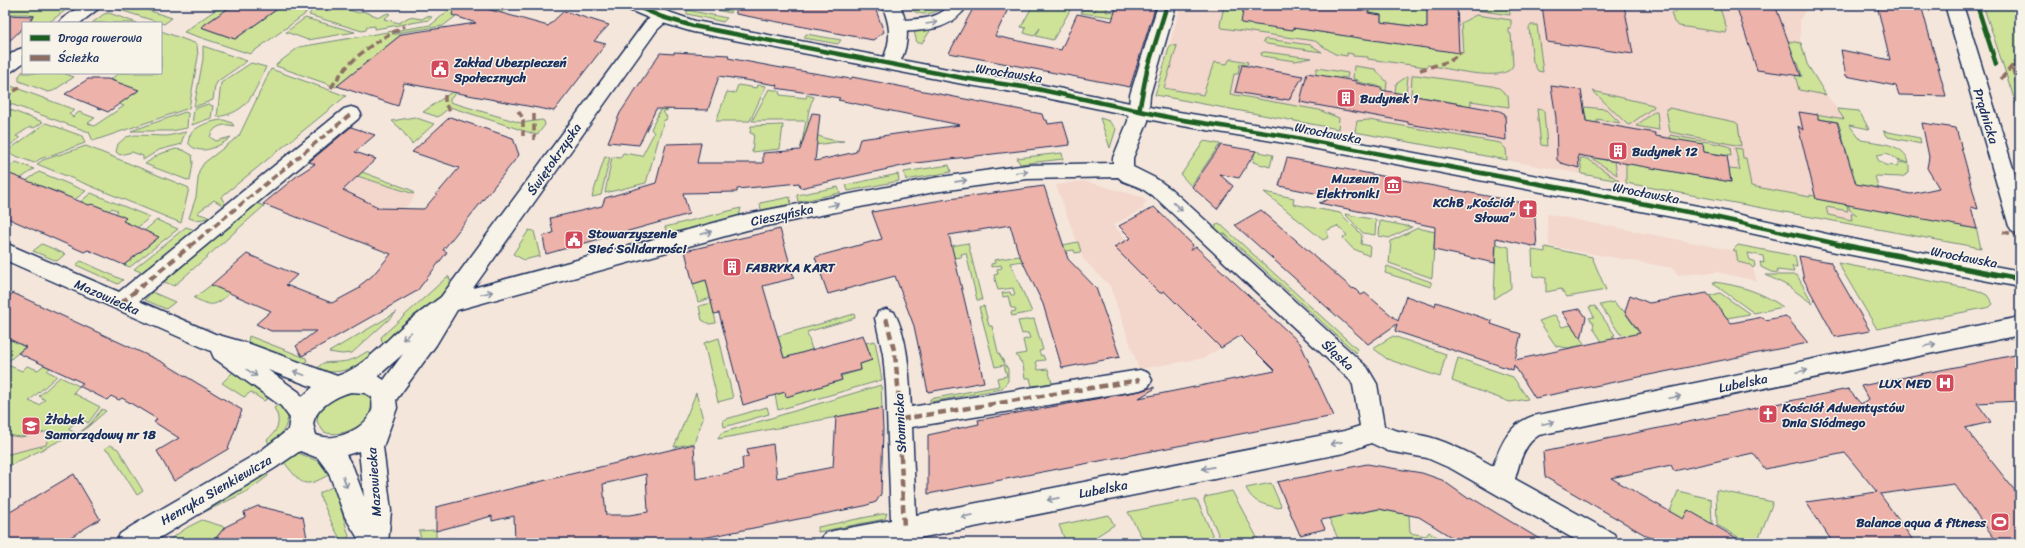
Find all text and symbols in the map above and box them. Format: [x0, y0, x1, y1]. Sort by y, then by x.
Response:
one-way arrow [925, 19, 938, 27]
legend [22, 22, 162, 74]
text: Droga rowerowa [58, 27, 142, 49]
text: Ścieżka [58, 47, 99, 69]
place label: Zakład Ubezpieczeń Społecznych [453, 51, 568, 89]
street label: Wrocławska [974, 56, 1045, 90]
public building icon: Zakład Ubezpieczeń Społecznych [429, 58, 451, 80]
street label: Prądnicka [1967, 85, 2005, 147]
building icon: Budynek 1 [1335, 87, 1357, 109]
place label: Budynek 1 [1360, 87, 1419, 110]
street label: Wrocławska [1293, 115, 1364, 151]
street label: Świętokrzyska [520, 118, 588, 200]
building icon: Budynek 12 [1607, 140, 1629, 162]
place label: Budynek 12 [1632, 140, 1698, 163]
place label: Muzeum Elektroniki [1316, 167, 1380, 205]
one-way arrow [1015, 168, 1028, 176]
museum icon: Muzeum Elektroniki [1382, 174, 1404, 196]
street label: Wrocławska [1611, 175, 1682, 211]
one-way arrow [954, 177, 967, 185]
place label: KChB „Kościół Słowa” [1432, 191, 1516, 229]
street label: Cieszyńska [748, 197, 816, 233]
church icon: KChB „Kościół Słowa” [1517, 198, 1539, 220]
one-way arrow [826, 200, 839, 208]
one-way arrow [1173, 203, 1183, 212]
place label: Stowarzyszenie Sieć Solidarności [587, 222, 688, 260]
one-way arrow [700, 228, 713, 236]
public building icon: Stowarzyszenie Sieć Solidarności [563, 229, 585, 251]
street label: Wrocławska [1929, 239, 2000, 275]
building icon: FABRYKA KART [721, 256, 743, 278]
place label: FABRYKA KART [745, 256, 836, 279]
street label: Mazowiecka [71, 272, 144, 322]
one-way arrow [480, 289, 493, 297]
one-way arrow [403, 331, 413, 340]
street label: Śląska [1316, 334, 1360, 377]
one-way arrow [1923, 340, 1936, 348]
one-way arrow [1795, 366, 1808, 374]
street label: Lubelska [1717, 367, 1770, 399]
one-way arrow [247, 369, 258, 377]
one-way arrow [294, 369, 306, 377]
place label: LUX MED [1879, 372, 1931, 395]
hospital icon: LUX MED [1934, 372, 1956, 394]
street label: Słomnicka [887, 392, 913, 453]
one-way arrow [1668, 392, 1681, 400]
place label: Kościół Adwentystów Dnia Siódmego [1781, 396, 1905, 434]
church icon: Kościół Adwentystów Dnia Siódmego [1757, 403, 1779, 425]
place label: Żłobek Samorządowy nr 18 [44, 408, 156, 446]
school or university icon: Żłobek Samorządowy nr 18 [20, 415, 42, 437]
one-way arrow [1541, 419, 1554, 427]
one-way arrow [1330, 440, 1343, 448]
street label: Mazowiecka [360, 446, 388, 517]
street label: Henryka Sienkiewicza [156, 448, 277, 531]
one-way arrow [1202, 465, 1215, 473]
street label: Lubelska [1077, 473, 1130, 505]
one-way arrow [342, 476, 350, 488]
one-way arrow [1047, 495, 1060, 503]
place label: Balance aqua & fitness [1856, 511, 1987, 534]
sports icon: Balance aqua & fitness [1989, 511, 2011, 533]
one-way arrow [961, 513, 974, 521]

